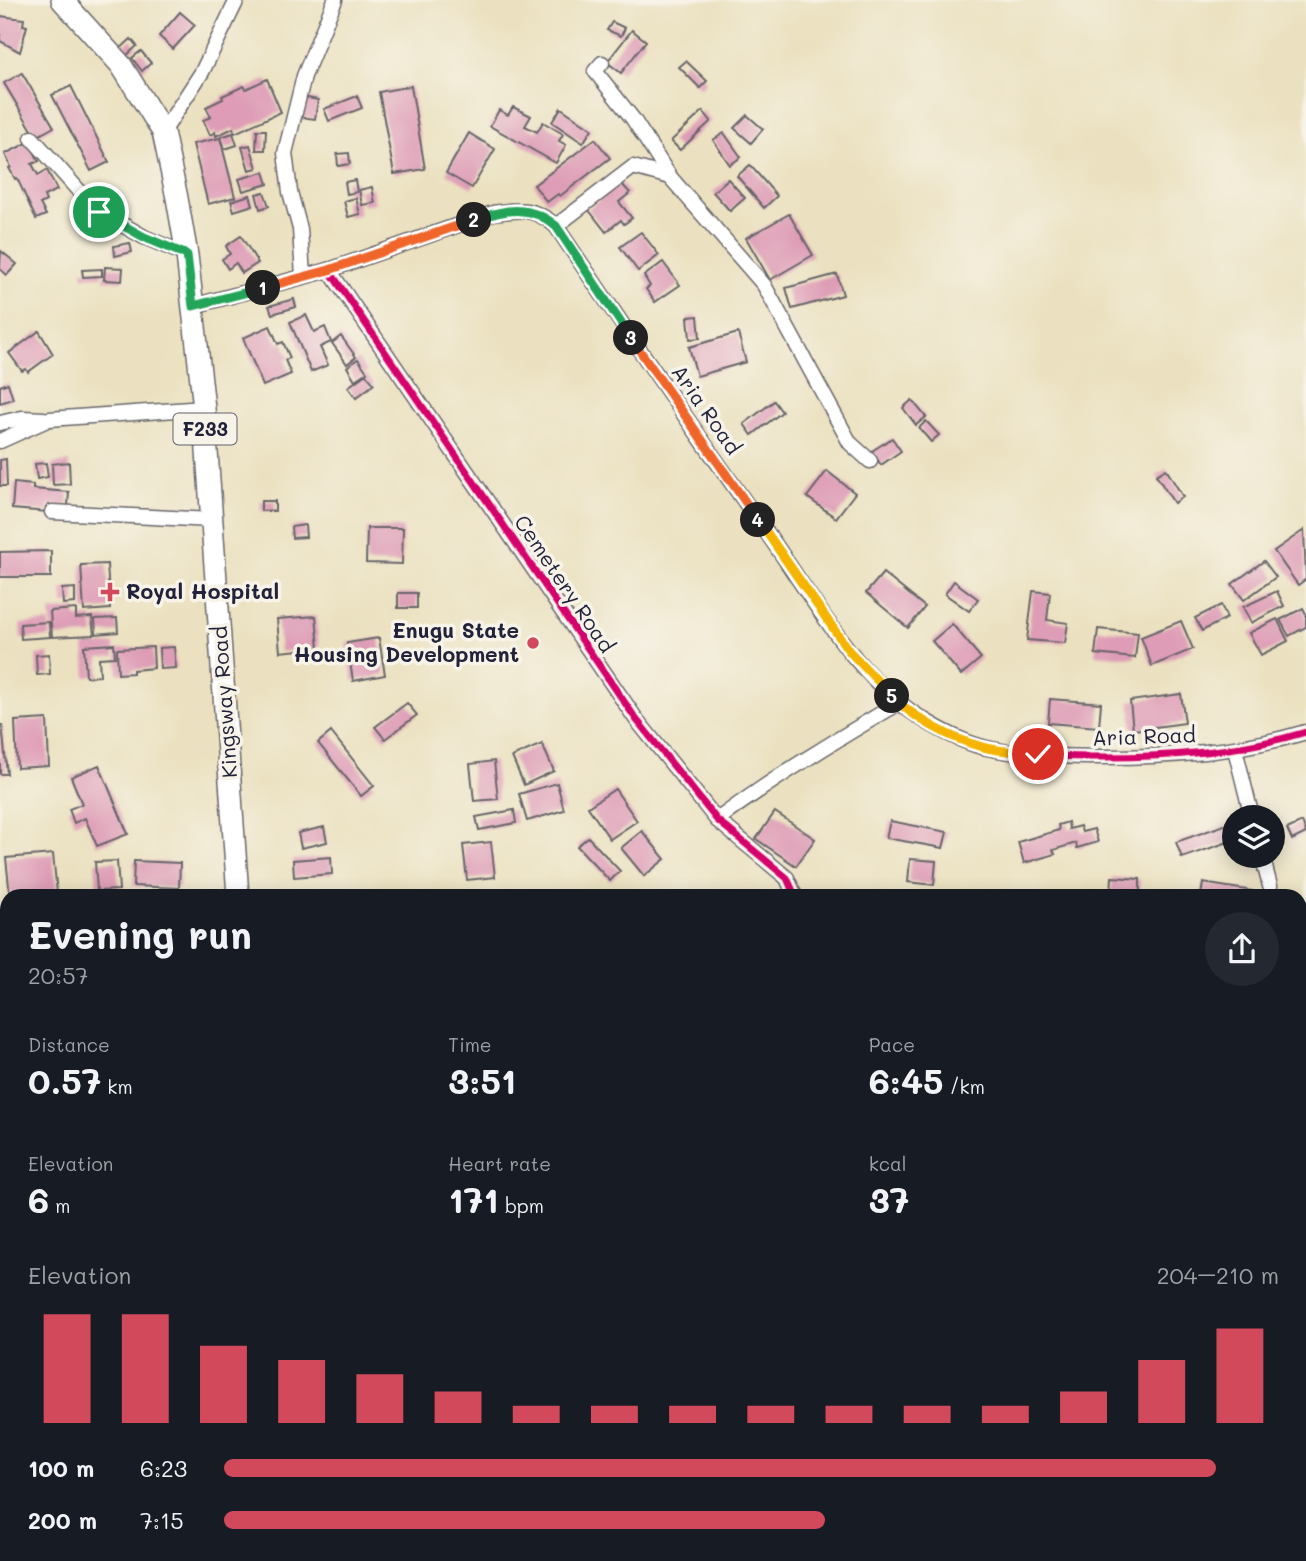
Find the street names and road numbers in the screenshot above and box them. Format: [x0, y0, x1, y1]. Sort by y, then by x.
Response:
street label: Aria Road [666, 359, 748, 459]
road number: F233 [174, 414, 236, 444]
street label: Cemetery Road [509, 509, 621, 657]
street label: Kingsway Road [205, 625, 242, 779]
street label: Aria Road [1092, 720, 1196, 751]

